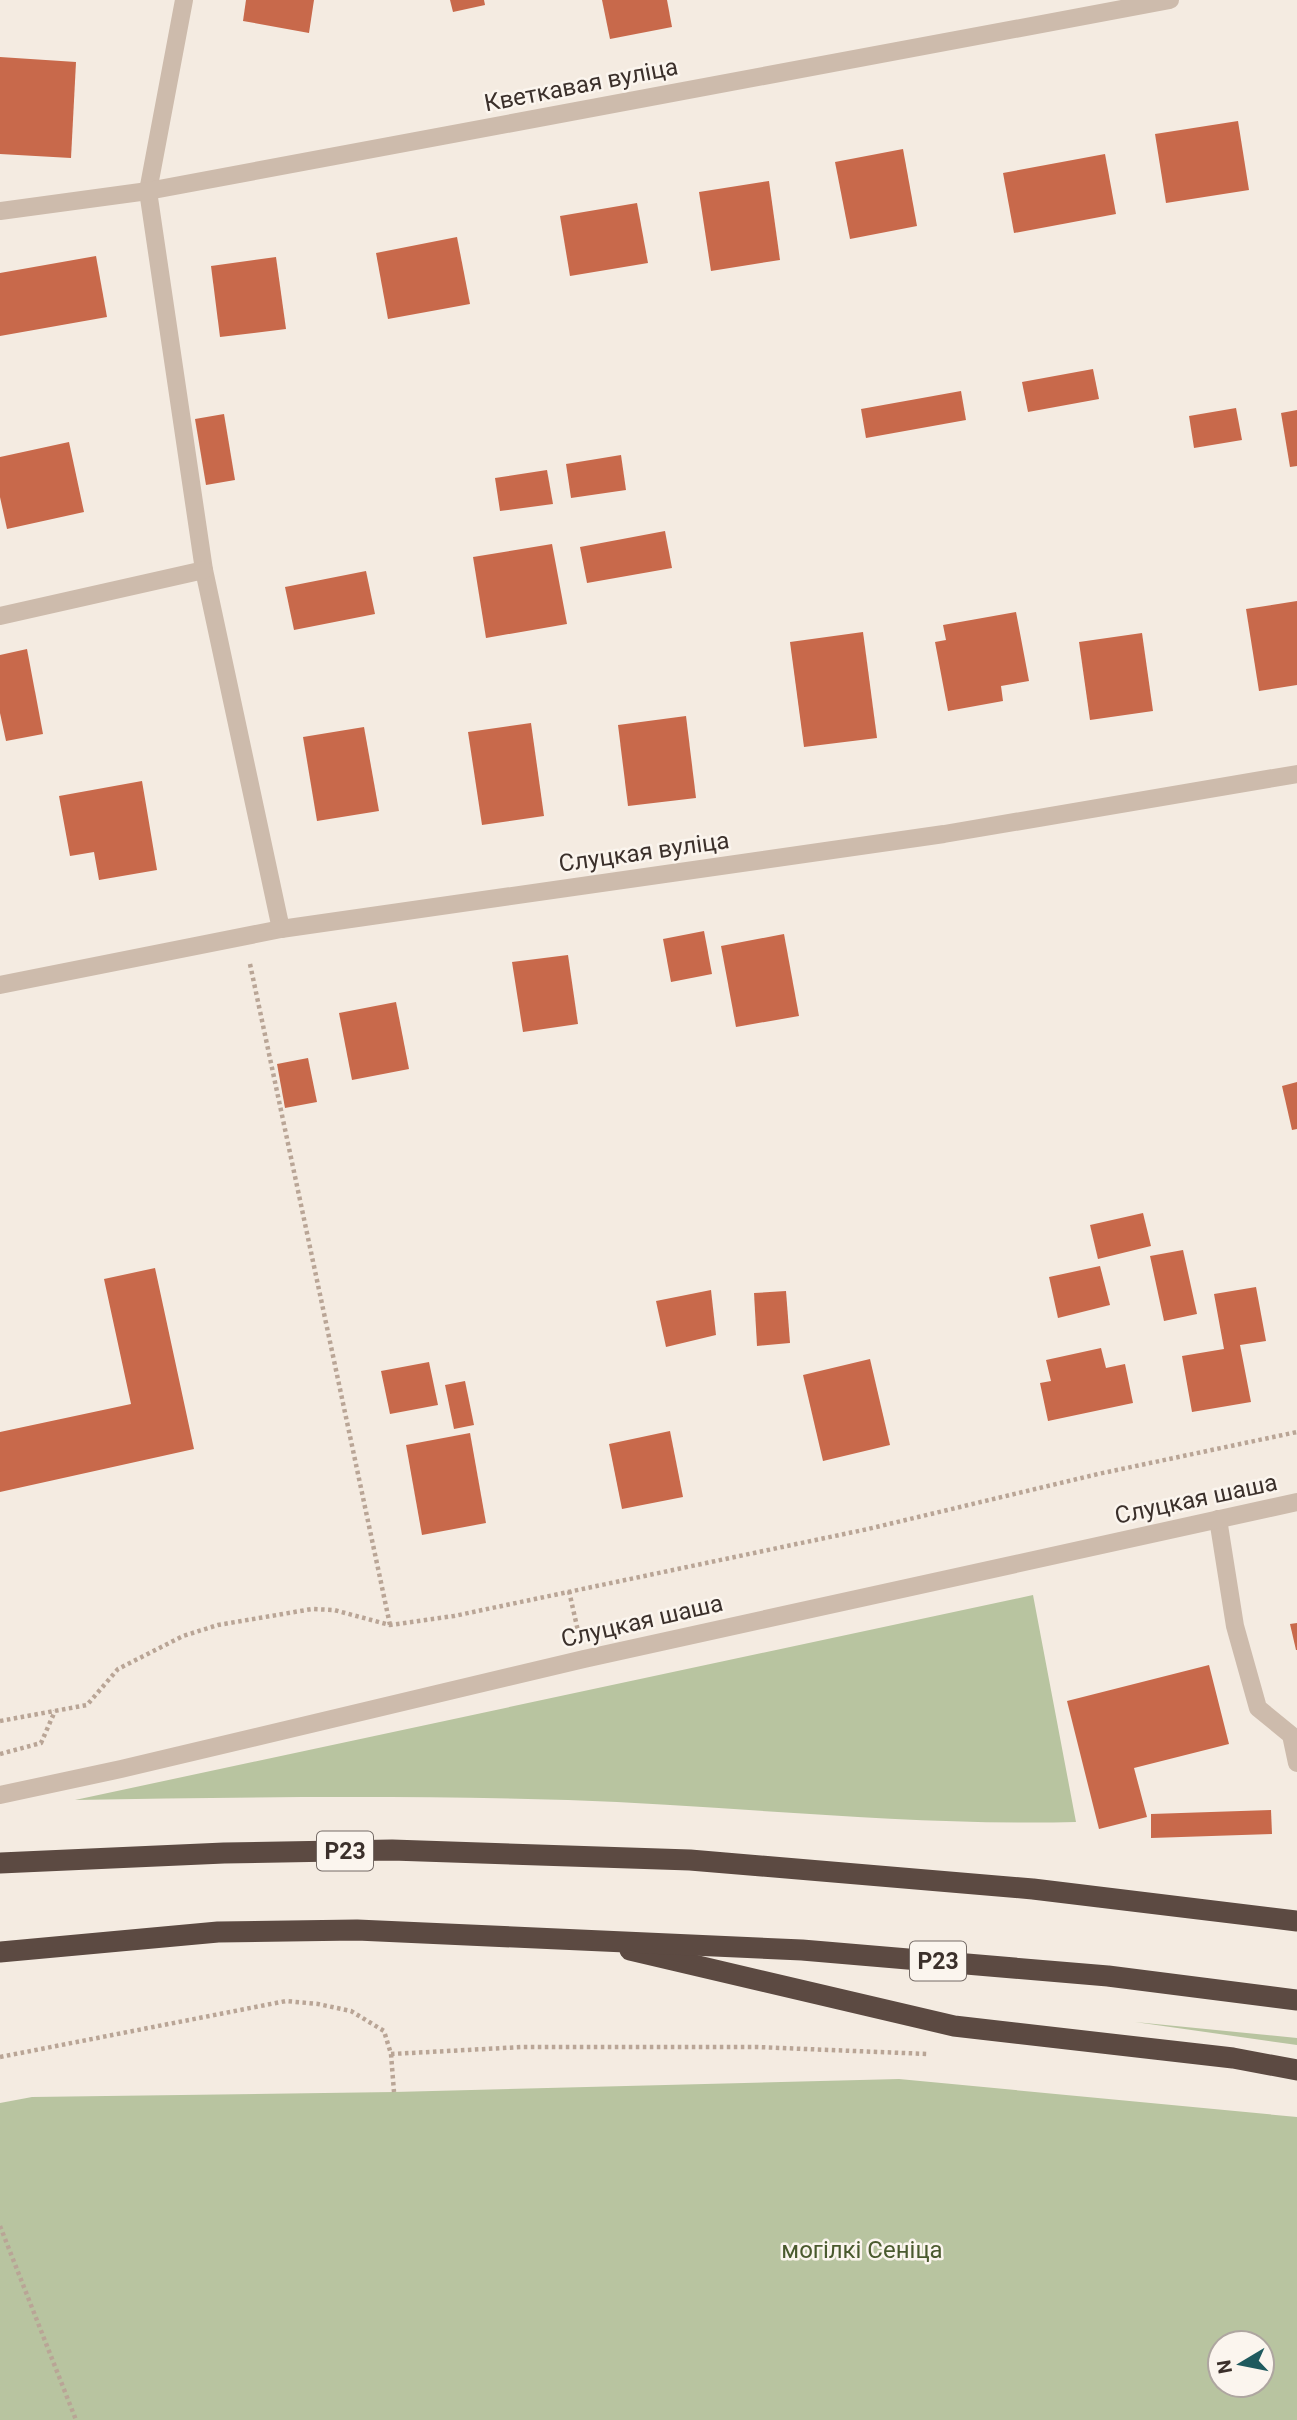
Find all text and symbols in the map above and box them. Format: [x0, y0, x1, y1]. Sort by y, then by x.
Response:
street label: Кветкавая вуліца [482, 52, 680, 118]
street label: Слуцкая вуліца [557, 826, 731, 878]
street label: Слуцкая шаша [1112, 1468, 1280, 1530]
street label: Слуцкая шаша [558, 1589, 726, 1653]
road number: Р23 [317, 1832, 373, 1870]
road number: Р23 [910, 1942, 966, 1980]
park label: могілкі Сеніца [781, 2236, 943, 2264]
north arrow [1206, 2329, 1276, 2399]
text: N [1212, 2358, 1237, 2375]

